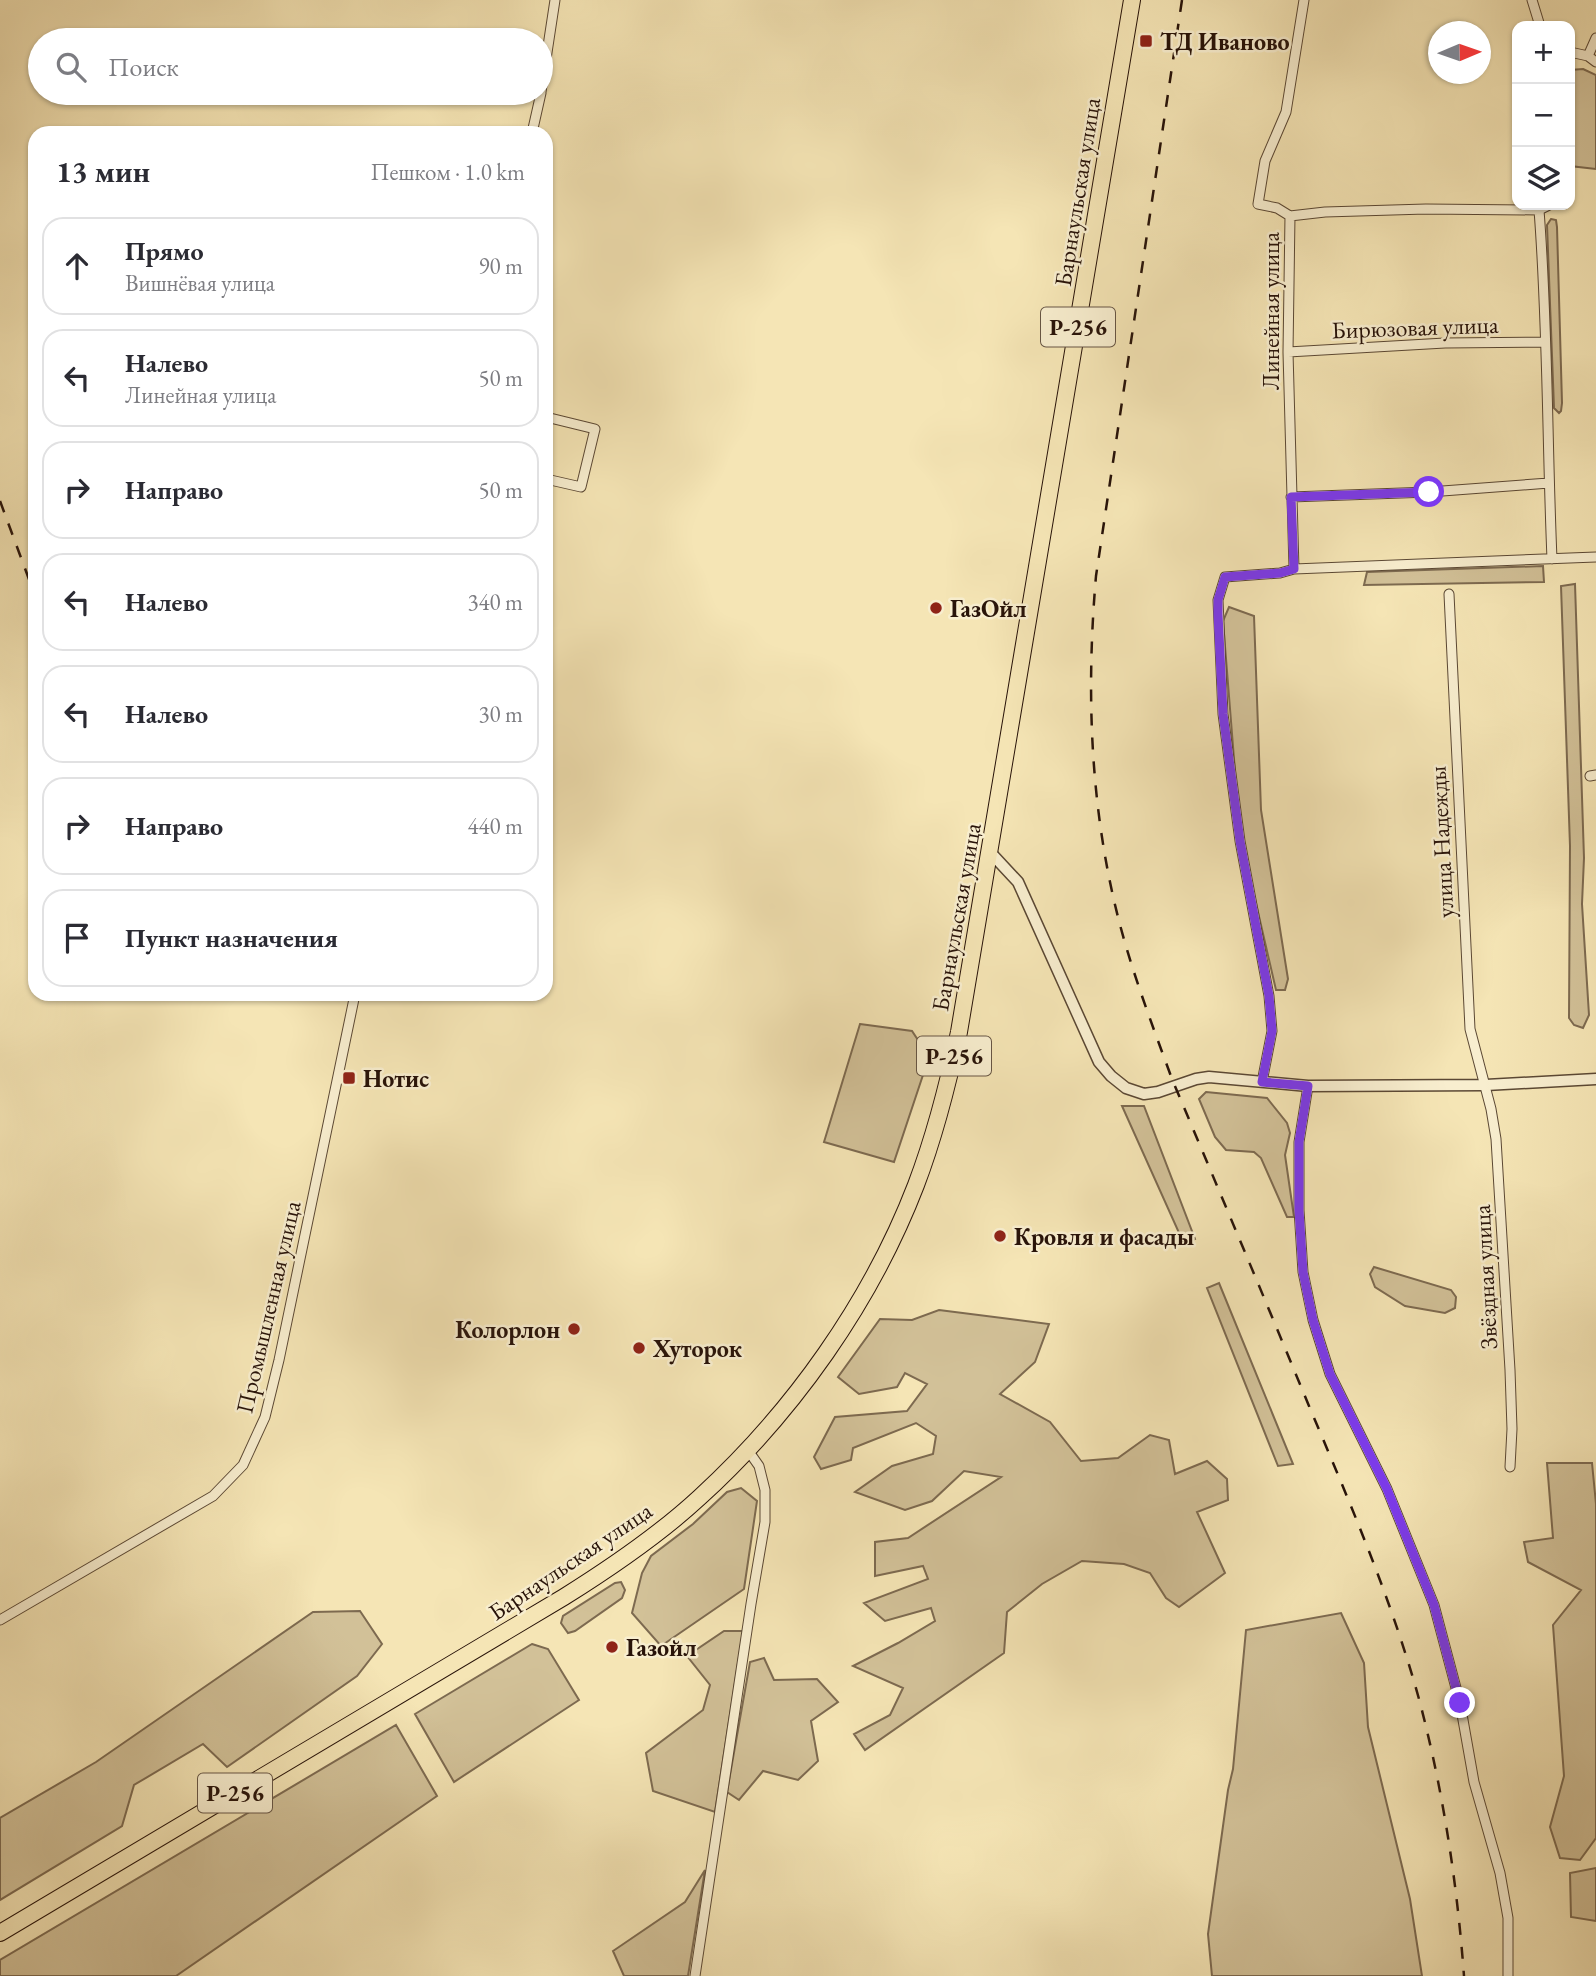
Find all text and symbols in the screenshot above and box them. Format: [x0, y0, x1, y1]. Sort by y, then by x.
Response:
north arrow [1428, 21, 1491, 84]
map controls [1512, 21, 1575, 210]
button: + [1512, 21, 1575, 84]
place label: ТД Иваново [1160, 26, 1290, 57]
search box [28, 28, 553, 105]
marker: ТД Иваново [1138, 33, 1154, 49]
icon: search [52, 48, 90, 86]
text: Поиск [108, 50, 179, 84]
button: − [1512, 84, 1575, 147]
street label: Барнаульская улица [1047, 95, 1107, 289]
button: layers [1512, 147, 1575, 210]
text: 13 мин [56, 152, 150, 191]
text: Пешком · 1.0 km [371, 157, 525, 187]
street label: Линейная улица [1255, 232, 1286, 390]
text: Прямо [125, 234, 204, 268]
icon: ahead [58, 247, 96, 285]
text: 90 m [478, 251, 523, 281]
text: Вишнёвая улица [125, 268, 275, 298]
road number: Р-256 [1041, 308, 1115, 346]
street label: Бирюзовая улица [1331, 309, 1499, 345]
text: Налево [125, 346, 208, 380]
icon: left [58, 359, 96, 397]
text: 50 m [478, 363, 523, 393]
text: Линейная улица [125, 380, 276, 410]
icon: right [58, 471, 96, 509]
text: Направо [125, 473, 223, 507]
text: 50 m [478, 475, 523, 505]
route start [1413, 476, 1444, 507]
icon: left [58, 583, 96, 621]
text: Налево [125, 585, 208, 619]
text: 340 m [467, 587, 523, 617]
place label: ГазОйл [950, 593, 1027, 624]
marker: ГазОйл [928, 600, 944, 616]
icon: left [58, 695, 96, 733]
text: Налево [125, 697, 208, 731]
text: 30 m [478, 699, 523, 729]
street label: улица Надежды [1422, 765, 1460, 919]
icon: right [58, 807, 96, 845]
text: Направо [125, 809, 223, 843]
text: 440 m [467, 811, 523, 841]
street label: Барнаульская улица [924, 820, 988, 1014]
icon: arrive [58, 919, 96, 957]
text: Пункт назначения [125, 921, 338, 955]
road number: Р-256 [917, 1036, 991, 1076]
place label: Нотис [363, 1063, 429, 1094]
marker: Нотис [341, 1070, 357, 1086]
street label: Промышленная улица [228, 1197, 308, 1416]
street label: Звёздная улица [1466, 1203, 1504, 1350]
place label: Кровля и фасады [1014, 1221, 1194, 1252]
marker: Кровля и фасады [992, 1228, 1008, 1244]
place label: Колорлон [455, 1314, 560, 1345]
marker: Колорлон [566, 1321, 582, 1337]
place label: Хуторок [652, 1333, 743, 1365]
marker: Хуторок [631, 1340, 647, 1356]
street label: Барнаульская улица [482, 1495, 658, 1627]
place label: Газойл [626, 1632, 696, 1663]
marker: Газойл [604, 1639, 620, 1655]
route end [1444, 1687, 1475, 1718]
road number: Р-256 [198, 1774, 272, 1812]

